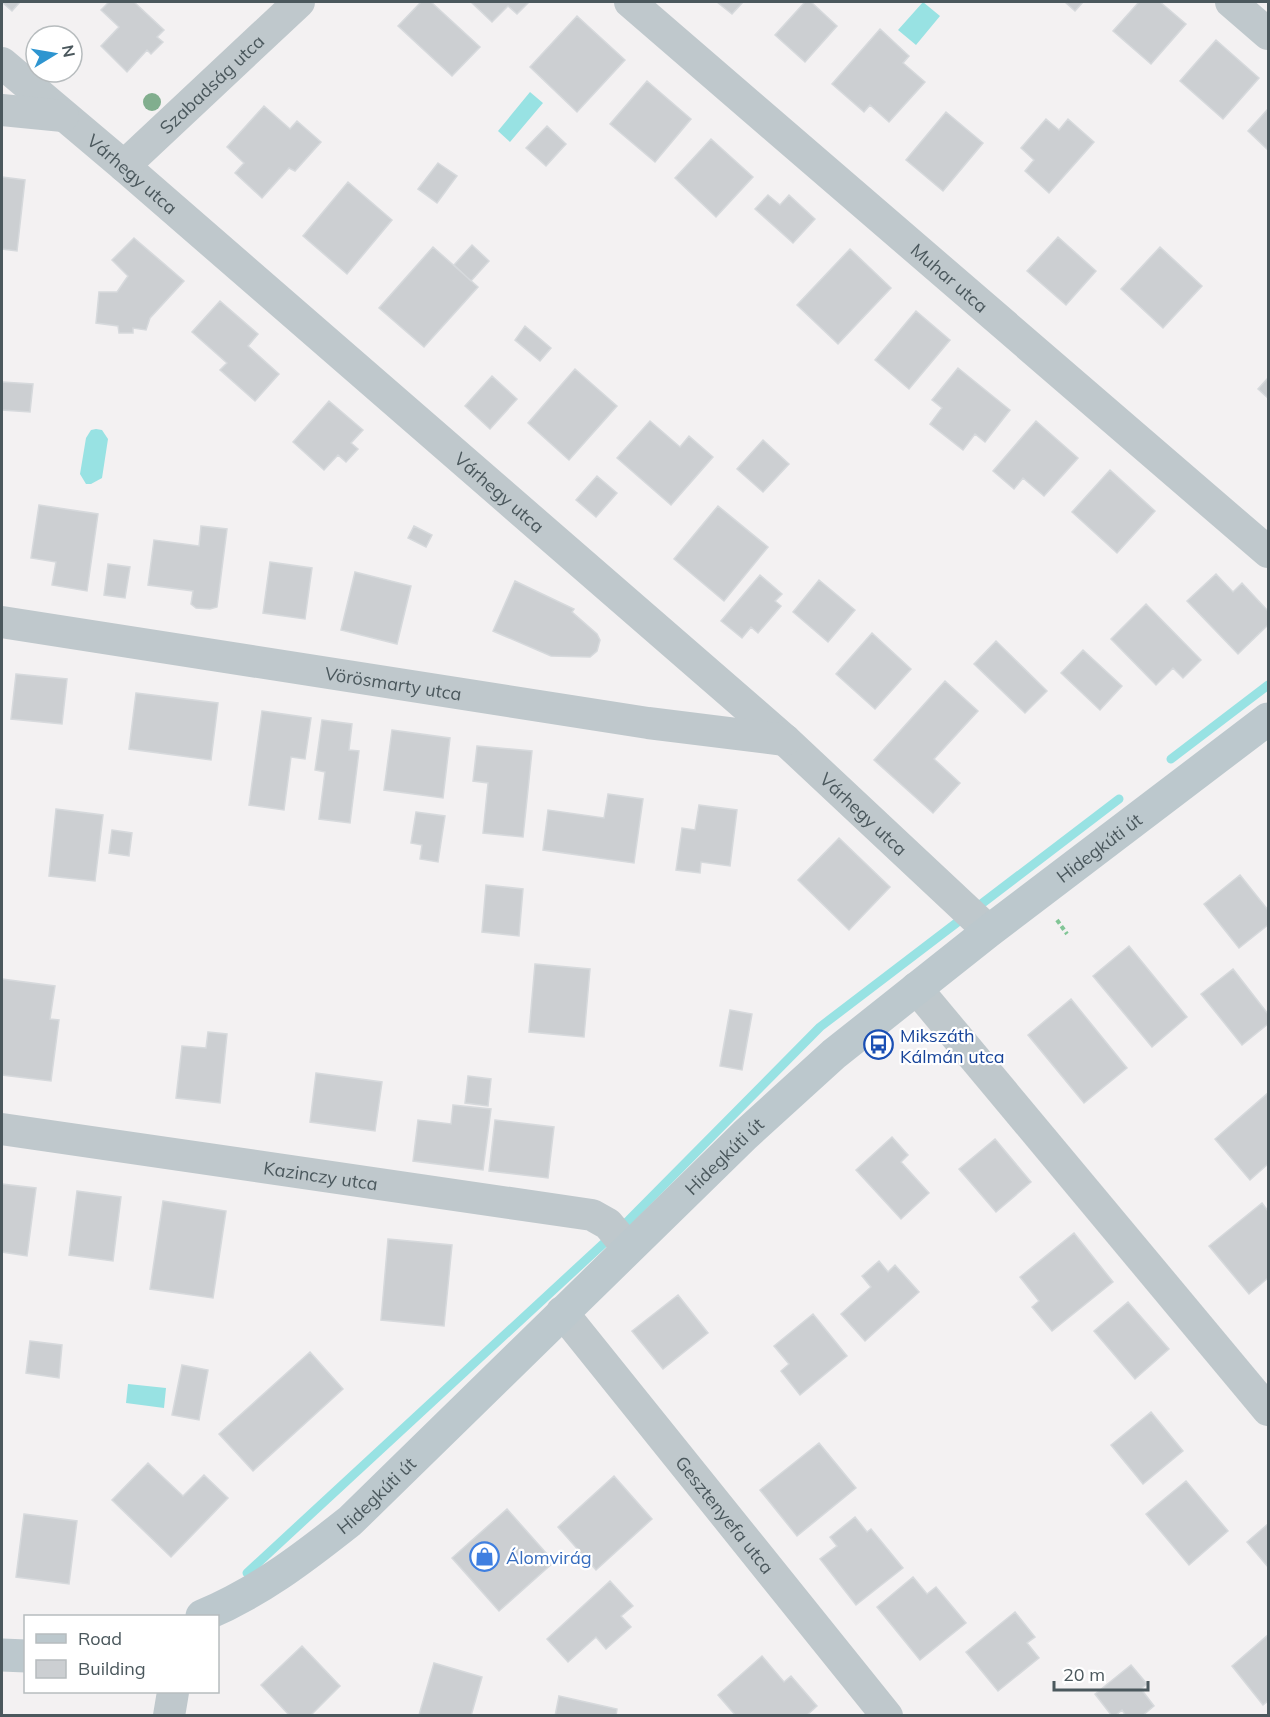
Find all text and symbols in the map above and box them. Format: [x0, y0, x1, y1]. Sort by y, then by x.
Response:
north arrow [24, 24, 84, 84]
street label: Szabadság utca [154, 29, 269, 139]
text: N [58, 43, 80, 59]
street label: Várhegy utca [83, 129, 182, 219]
street label: Muhar utca [906, 238, 993, 317]
street label: Várhegy utca [450, 447, 549, 537]
street label: Vörösmarty utca [323, 661, 463, 705]
street label: Várhegy utca [815, 767, 912, 860]
street label: Hidegkúti út [1052, 808, 1146, 887]
place label: Mikszáth Kálmán utca [900, 1024, 1005, 1068]
bus stop icon: Mikszáth Kálmán utca [863, 1029, 895, 1061]
street label: Hidegkúti út [679, 1112, 768, 1199]
street label: Kazinczy utca [262, 1156, 379, 1195]
street label: Gesztenyefa utca [671, 1451, 779, 1578]
street label: Hidegkúti út [332, 1452, 420, 1539]
shop icon: Álomvirág [469, 1541, 501, 1573]
place label: Álomvirág [506, 1546, 592, 1569]
legend [24, 1615, 219, 1693]
text: Road [78, 1627, 122, 1650]
scale bar [1054, 1654, 1148, 1692]
text: Building [78, 1657, 146, 1680]
text: 20 m [1063, 1663, 1105, 1686]

